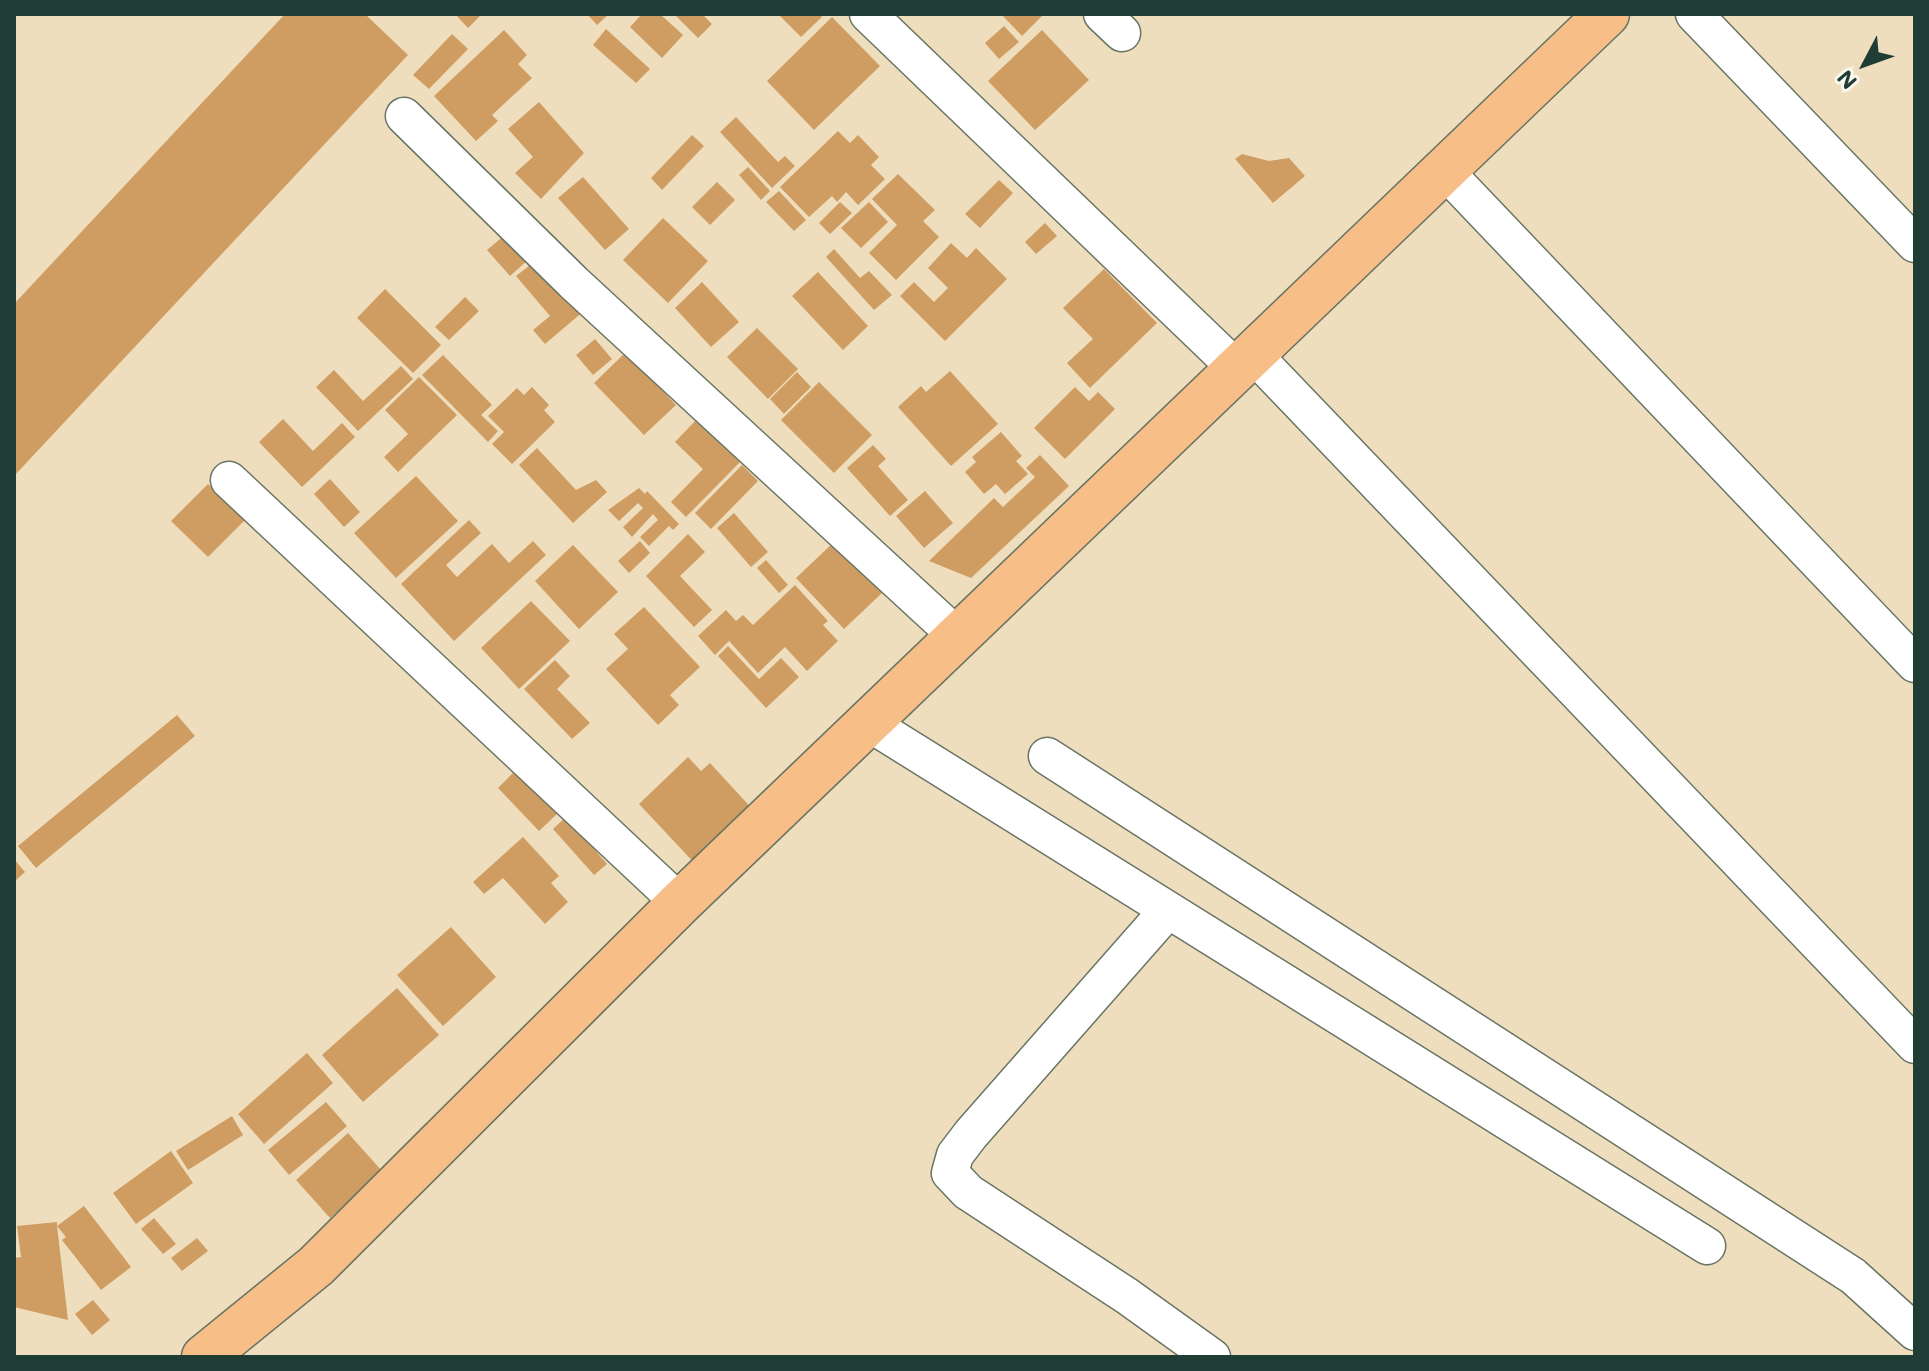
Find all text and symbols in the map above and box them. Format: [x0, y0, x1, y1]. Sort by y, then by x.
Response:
north arrow [1825, 24, 1905, 104]
text: N [1830, 64, 1863, 96]

